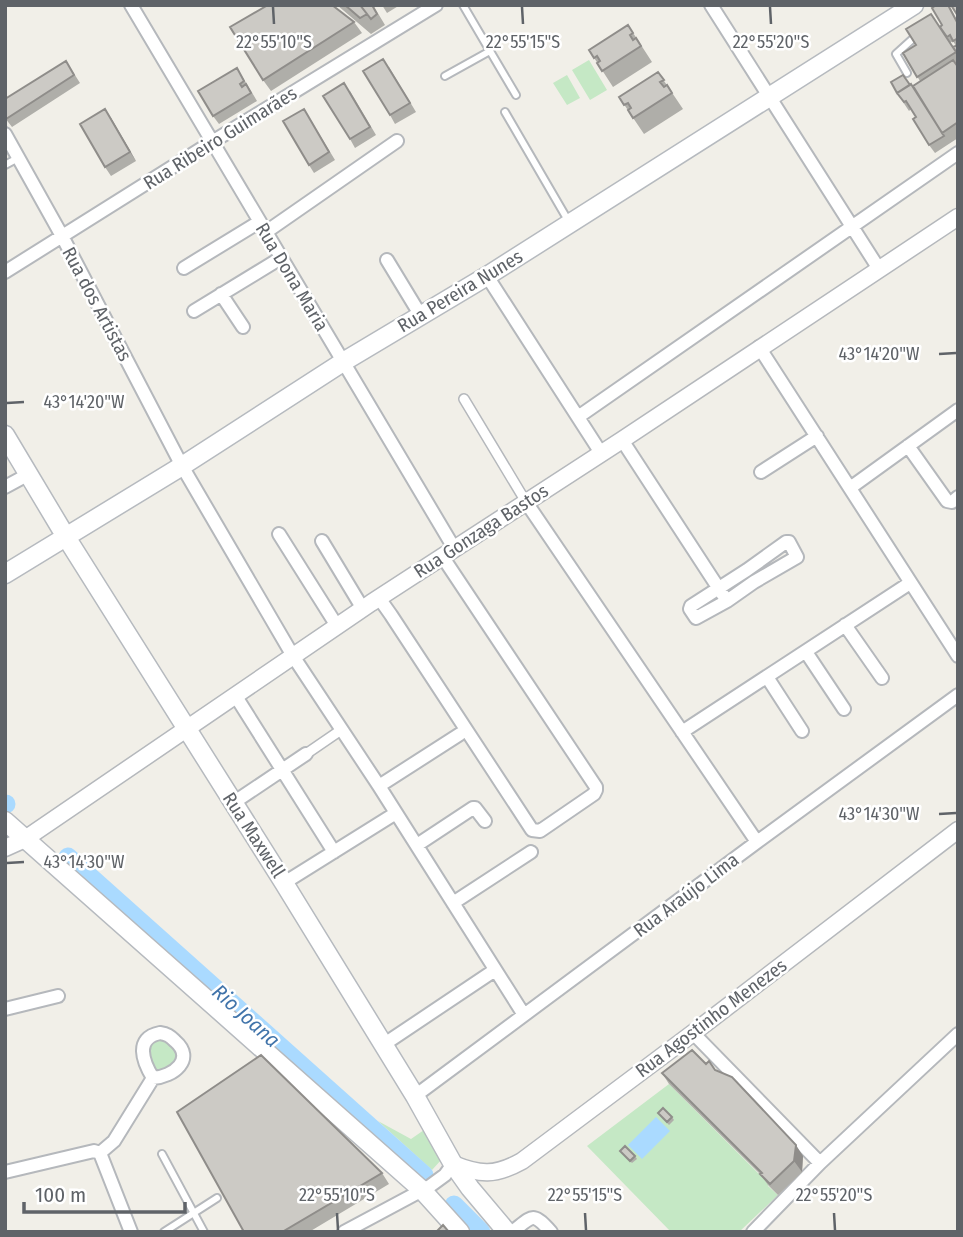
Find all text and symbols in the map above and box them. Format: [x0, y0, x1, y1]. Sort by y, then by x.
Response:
text: 22°55'10"S [236, 31, 312, 53]
text: 22°55'15"S [486, 31, 560, 53]
text: 22°55'20"S [733, 31, 809, 53]
street label: Rua Ribeiro Guimarães [139, 81, 301, 195]
street label: Rua Dona Maria [251, 219, 333, 335]
street label: Rua dos Artistas [57, 243, 137, 365]
street label: Rua Pereira Nunes [393, 245, 527, 337]
text: 43°14'20"W [839, 343, 920, 365]
text: 43°14'20"W [44, 391, 125, 413]
street label: Rua Gonzaga Bastos [410, 479, 552, 583]
street label: Rua Maxwell [218, 788, 290, 882]
text: 43°14'30"W [838, 803, 920, 825]
street label: Rua Araújo Lima [629, 848, 743, 942]
text: 43°14'30"W [43, 851, 125, 873]
street label: Rua Agostinho Menezes [631, 954, 791, 1082]
water label: Rio Joana [207, 979, 285, 1053]
scale bar [24, 1170, 186, 1214]
text: 100 m [35, 1182, 86, 1208]
text: 22°55'10"S [299, 1184, 375, 1206]
text: 22°55'15"S [548, 1184, 622, 1206]
text: 22°55'20"S [796, 1184, 872, 1206]

